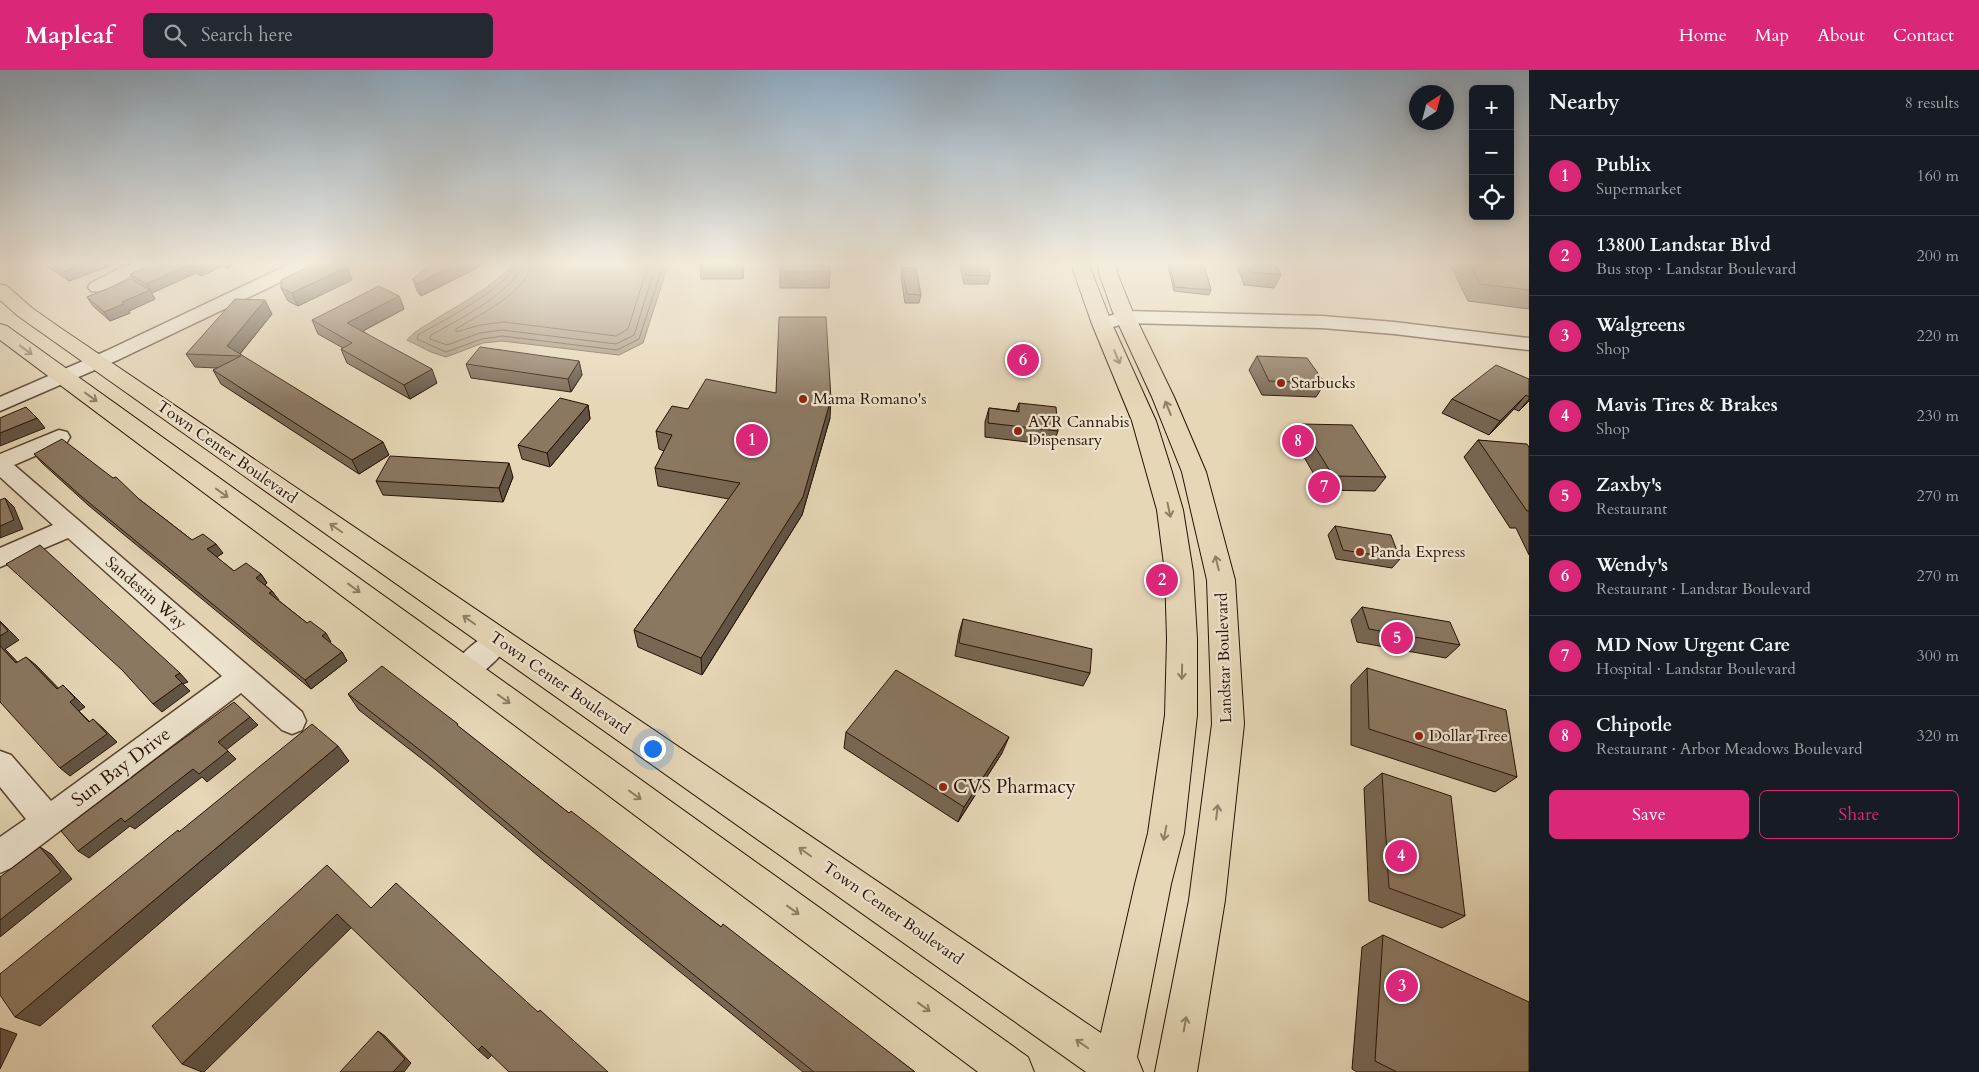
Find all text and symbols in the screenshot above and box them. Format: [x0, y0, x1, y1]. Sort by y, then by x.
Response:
search box [143, 13, 493, 58]
text: Mapleaf [25, 19, 113, 52]
icon: search [161, 21, 189, 49]
text: Search here [201, 22, 293, 48]
text: Home [1679, 23, 1727, 48]
text: Map [1755, 23, 1789, 48]
text: About [1817, 23, 1865, 48]
text: Contact [1893, 23, 1954, 48]
north arrow [1409, 85, 1454, 130]
map controls [1469, 85, 1514, 220]
button: + [1469, 85, 1514, 130]
text: Nearby [1549, 88, 1620, 117]
text: 8 results [1905, 92, 1959, 114]
button: − [1469, 130, 1514, 175]
text: Publix [1596, 152, 1651, 178]
text: 1 [1561, 165, 1569, 187]
text: 160 m [1917, 165, 1959, 187]
button: locate [1469, 175, 1514, 220]
text: Supermarket [1596, 178, 1682, 200]
text: 13800 Landstar Blvd [1596, 232, 1771, 258]
text: 2 [1561, 245, 1569, 267]
text: 200 m [1917, 245, 1959, 267]
text: Bus stop · Landstar Boulevard [1596, 258, 1796, 280]
text: Walgreens [1596, 312, 1685, 338]
text: 3 [1561, 325, 1569, 347]
text: 220 m [1917, 325, 1959, 347]
text: Shop [1596, 338, 1630, 360]
pin: 6 [1007, 341, 1039, 379]
one-way arrow [18, 345, 32, 355]
one-way arrow [1112, 349, 1122, 364]
place label: Starbucks [1291, 372, 1355, 394]
marker: Starbucks [1275, 377, 1287, 389]
place label: Mama Romano's [813, 388, 927, 410]
one-way arrow [84, 392, 98, 402]
text: Mavis Tires & Brakes [1596, 392, 1778, 418]
marker: Mama Romano's [797, 393, 809, 405]
street label: Town Center Boulevard [152, 395, 302, 509]
one-way arrow [1162, 401, 1171, 416]
text: 4 [1561, 405, 1569, 427]
text: 230 m [1917, 405, 1959, 427]
place label: AYR Cannabis Dispensary [1028, 411, 1129, 451]
text: Shop [1596, 418, 1630, 440]
pin: 1 [736, 421, 768, 459]
pin: 8 [1282, 422, 1314, 460]
marker: AYR Cannabis Dispensary [1012, 425, 1024, 437]
pin: 7 [1308, 468, 1340, 506]
text: Zaxby's [1596, 472, 1662, 498]
text: 5 [1561, 485, 1569, 507]
text: 270 m [1917, 485, 1959, 507]
one-way arrow [215, 488, 229, 498]
text: Restaurant [1596, 498, 1667, 520]
one-way arrow [1165, 502, 1174, 518]
one-way arrow [329, 523, 343, 533]
place label: Panda Express [1370, 541, 1465, 563]
marker: Panda Express [1354, 546, 1366, 558]
street label: Sandestin Way [101, 552, 192, 635]
text: Wendy's [1596, 552, 1668, 578]
one-way arrow [1212, 555, 1221, 571]
pin: 2 [1146, 561, 1178, 599]
text: 6 [1561, 565, 1569, 587]
text: 270 m [1917, 565, 1959, 587]
text: Restaurant · Landstar Boulevard [1596, 578, 1811, 600]
one-way arrow [347, 583, 361, 593]
street label: Landstar Boulevard [1211, 592, 1237, 724]
one-way arrow [463, 615, 477, 625]
pin: 5 [1381, 619, 1413, 657]
street label: Town Center Boulevard [485, 626, 635, 740]
text: MD Now Urgent Care [1596, 632, 1790, 658]
text: 7 [1561, 645, 1569, 667]
text: 300 m [1917, 645, 1959, 667]
text: Hospital · Landstar Boulevard [1596, 658, 1796, 680]
one-way arrow [1177, 663, 1187, 679]
one-way arrow [497, 693, 510, 704]
text: Chipotle [1596, 712, 1672, 738]
street label: Sun Bay Drive [66, 721, 176, 813]
place label: Dollar Tree [1429, 725, 1508, 747]
text: 8 [1561, 725, 1569, 747]
text: 320 m [1917, 725, 1959, 747]
marker: Dollar Tree [1413, 730, 1425, 742]
your location [640, 736, 666, 762]
text: Restaurant · Arbor Meadows Boulevard [1596, 738, 1862, 760]
place label: CVS Pharmacy [953, 774, 1076, 800]
marker: CVS Pharmacy [937, 781, 949, 793]
one-way arrow [628, 789, 641, 800]
button: Save [1549, 790, 1749, 839]
button: Share [1759, 790, 1959, 839]
one-way arrow [1212, 804, 1222, 820]
one-way arrow [1160, 825, 1169, 841]
pin: 4 [1385, 837, 1417, 875]
one-way arrow [798, 847, 812, 857]
street label: Town Center Boulevard [818, 856, 968, 970]
one-way arrow [786, 905, 799, 916]
pin: 3 [1386, 967, 1418, 1005]
one-way arrow [917, 1001, 930, 1012]
one-way arrow [1180, 1016, 1190, 1032]
one-way arrow [1075, 1039, 1089, 1049]

